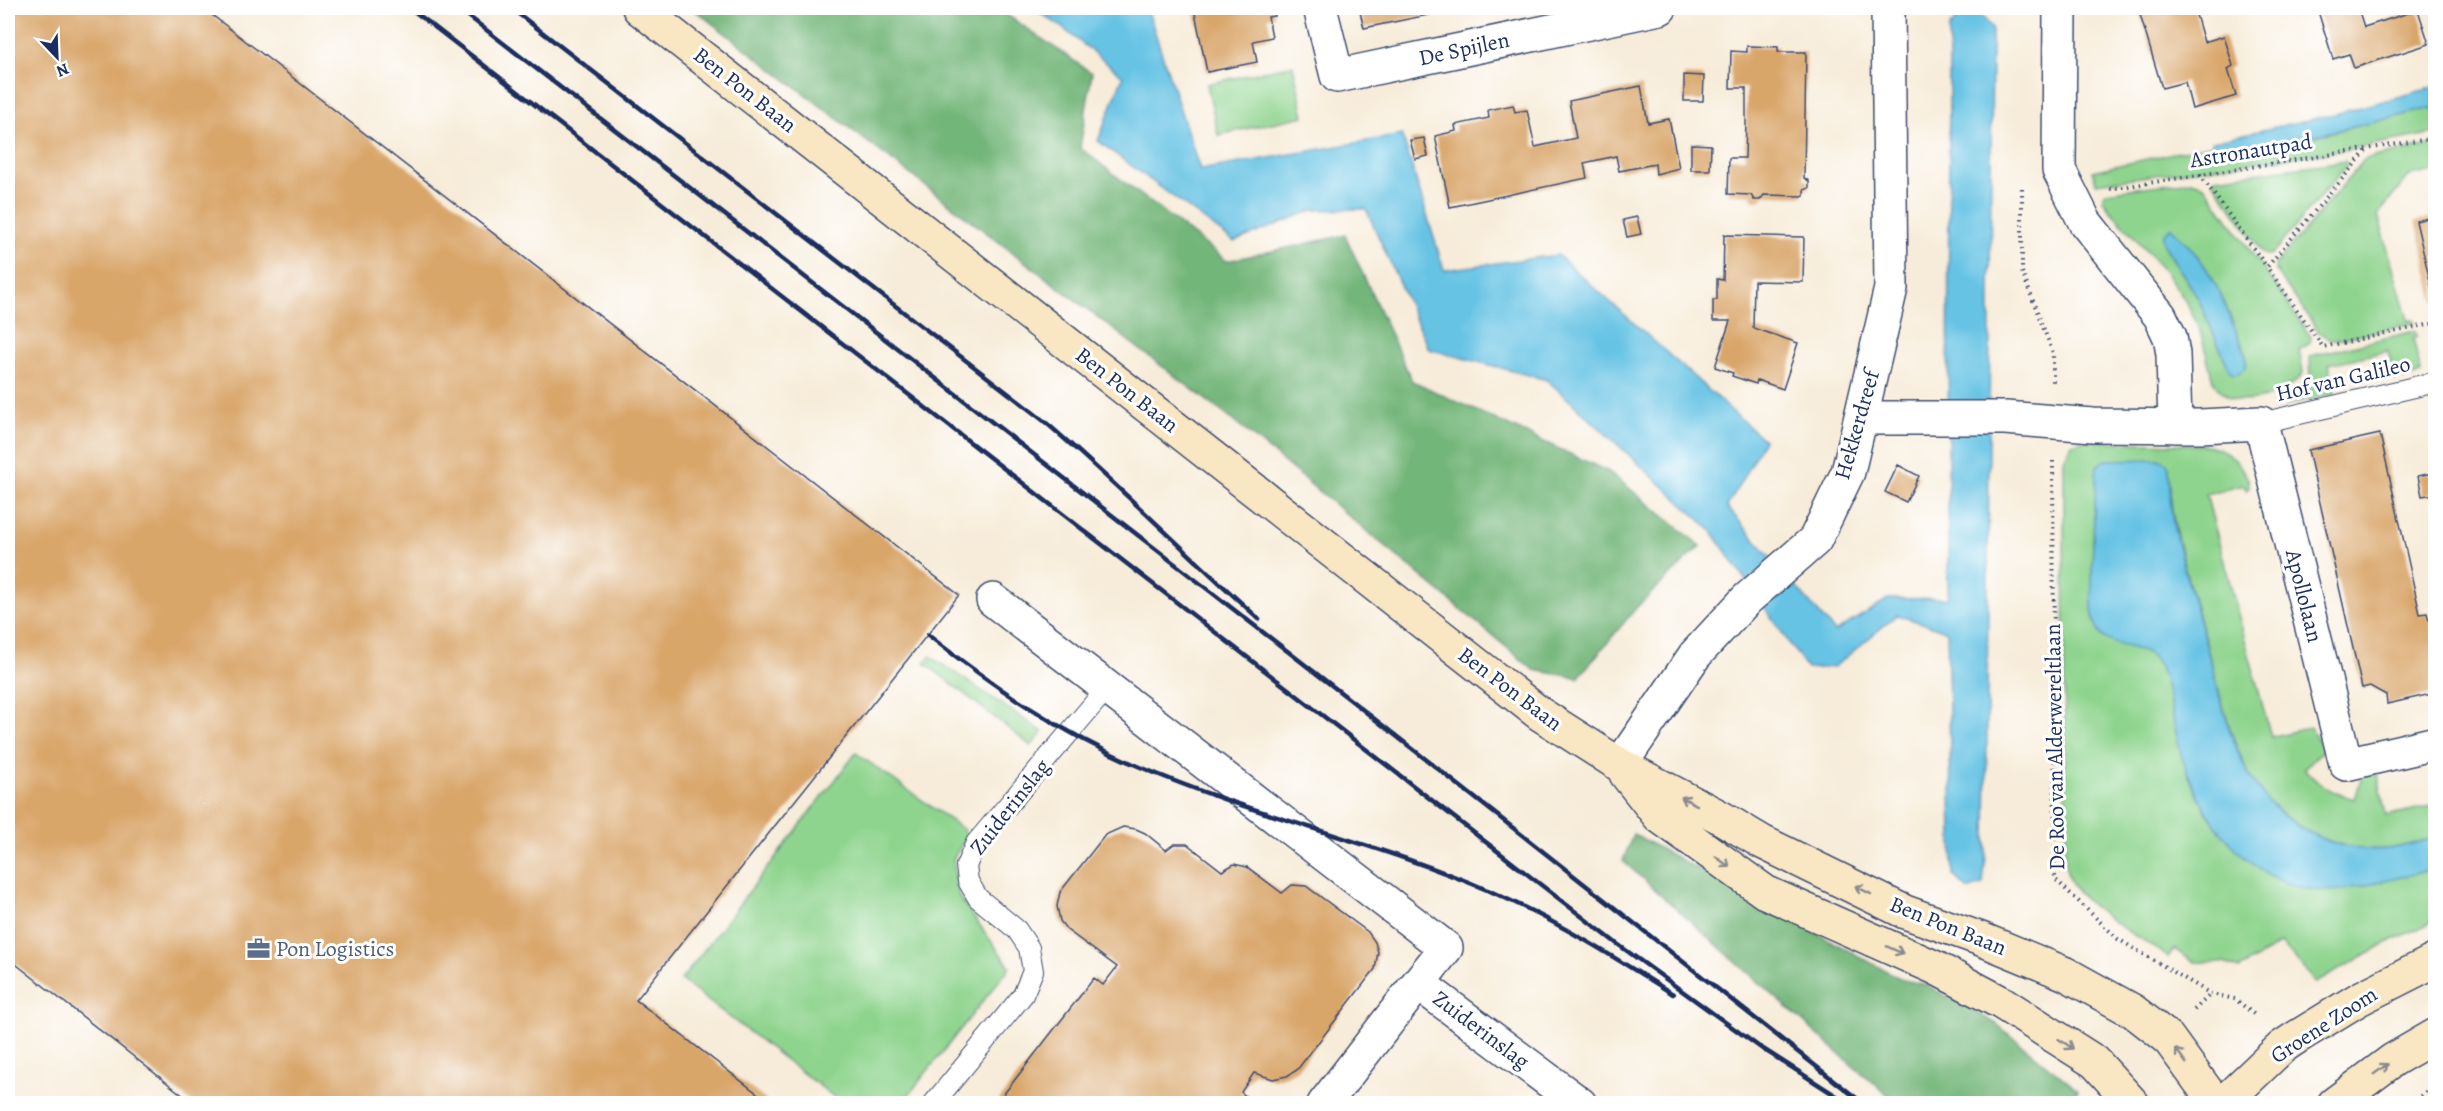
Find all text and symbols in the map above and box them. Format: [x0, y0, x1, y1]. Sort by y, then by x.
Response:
street label: De Spijlen [1416, 25, 1512, 73]
north arrow [27, 27, 87, 87]
street label: Ben Pon Baan [687, 40, 803, 140]
text: N [52, 57, 72, 82]
street label: Astronautpad [2187, 127, 2314, 176]
street label: Ben Pon Baan [1069, 340, 1185, 440]
street label: Hof van Galileo [2273, 349, 2413, 409]
street label: Hekkerdreef [1827, 364, 1888, 483]
street label: Apollolaan [2278, 546, 2330, 646]
street label: De Roo van Alderwereltlaan [2038, 623, 2072, 871]
street label: Ben Pon Baan [1452, 640, 1568, 738]
street label: Zuiderinslag [963, 753, 1057, 861]
one-way arrow [1681, 795, 1699, 806]
one-way arrow [1715, 856, 1731, 868]
one-way arrow [1855, 884, 1872, 896]
street label: Ben Pon Baan [1885, 889, 2011, 963]
place label: Pon Logistics [276, 934, 394, 964]
office icon: Pon Logistics [245, 936, 271, 962]
one-way arrow [1886, 945, 1904, 956]
street label: Groene Zoom [2265, 979, 2383, 1071]
street label: Zuiderinslag [1426, 984, 1536, 1076]
one-way arrow [2057, 1038, 2074, 1050]
one-way arrow [2175, 1049, 2187, 1065]
one-way arrow [2373, 1063, 2389, 1075]

